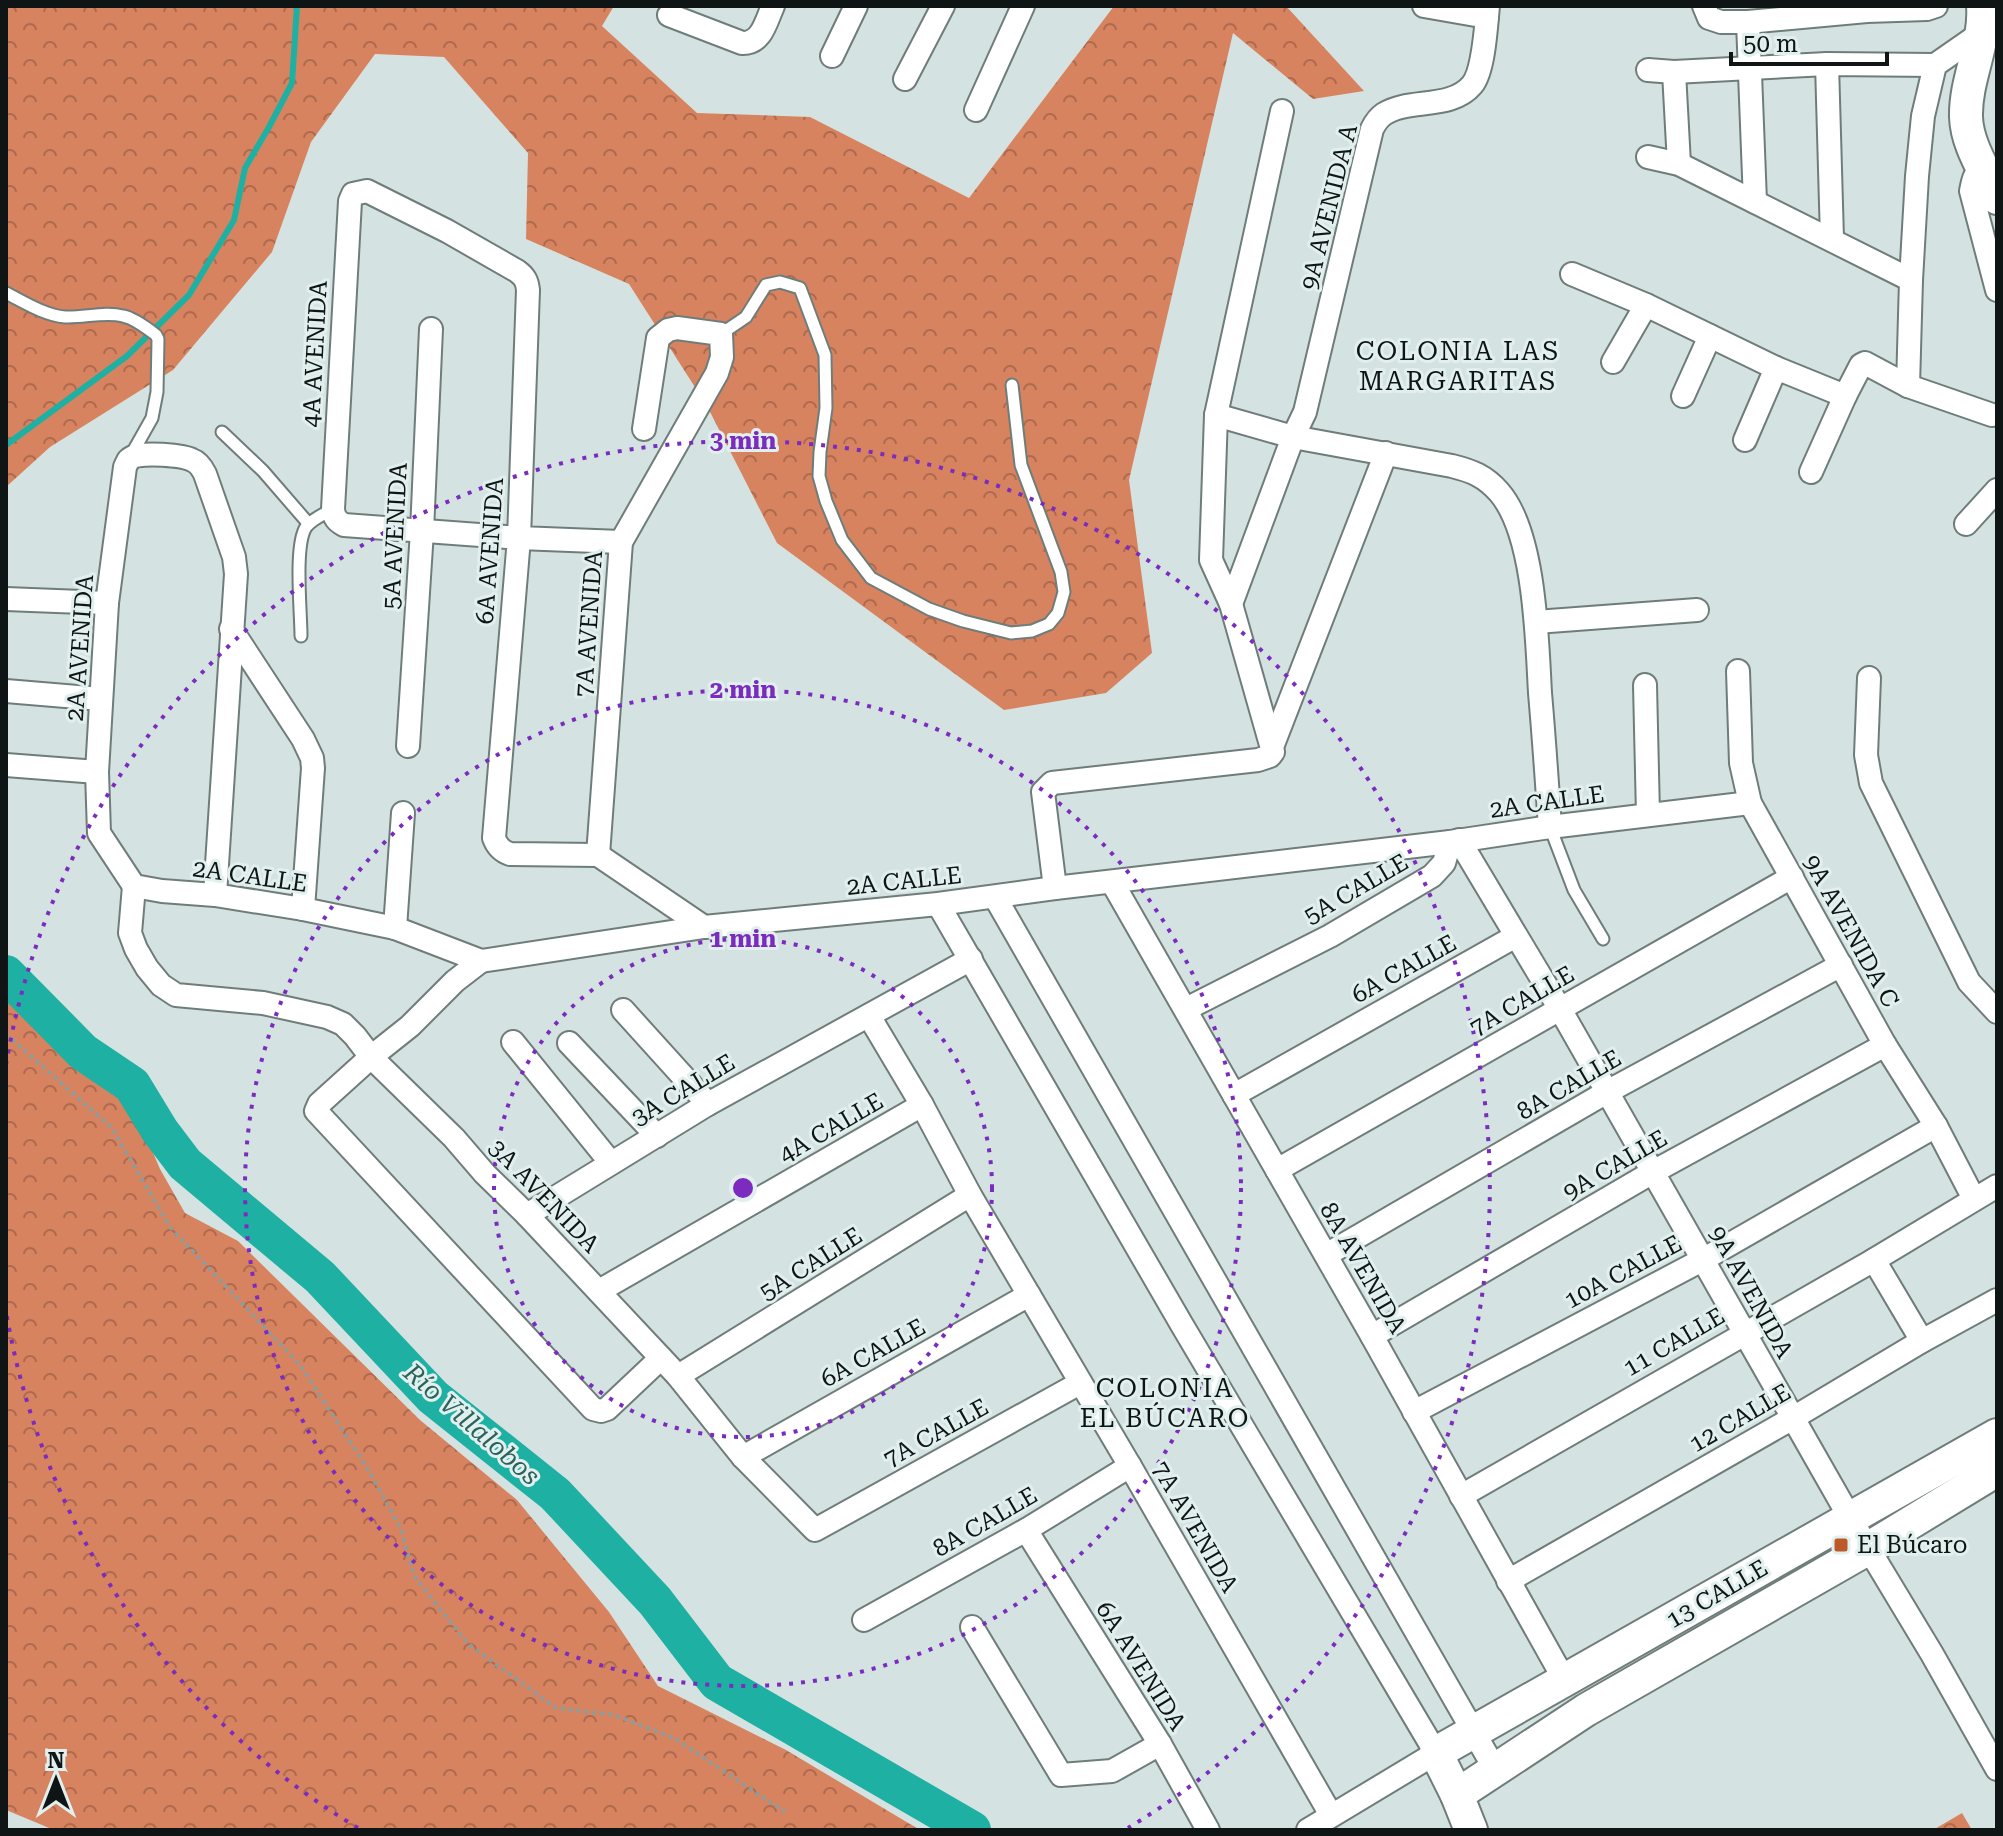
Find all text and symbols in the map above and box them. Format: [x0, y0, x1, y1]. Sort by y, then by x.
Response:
scale bar [1731, 16, 1887, 66]
text: 50 m [1743, 30, 1798, 58]
street label: 9A AVENIDA A [1295, 121, 1363, 293]
street label: 4A AVENIDA [297, 280, 333, 428]
district label: COLONIA LAS MARGARITAS [1356, 336, 1560, 396]
text: 3 min [710, 427, 776, 455]
street label: 5A AVENIDA [377, 462, 413, 610]
street label: 6A AVENIDA [471, 477, 509, 625]
street label: 7A AVENIDA [570, 550, 608, 698]
street label: 2A AVENIDA [61, 574, 99, 722]
text: 2 min [710, 676, 776, 704]
street label: 2A CALLE [1488, 780, 1606, 824]
street label: 5A CALLE [1299, 848, 1413, 930]
street label: 9A AVENIDA C [1798, 850, 1904, 1012]
street label: 2A CALLE [191, 854, 309, 898]
street label: 2A CALLE [845, 861, 963, 901]
text: 1 min [710, 925, 776, 953]
street label: 6A CALLE [1347, 929, 1461, 1009]
street label: 7A CALLE [1465, 960, 1579, 1042]
street label: 8A CALLE [1512, 1044, 1626, 1126]
street label: 3A CALLE [626, 1048, 740, 1132]
street label: 4A CALLE [774, 1087, 888, 1169]
street label: 9A CALLE [1558, 1124, 1672, 1206]
street label: 3A AVENIDA [483, 1133, 605, 1259]
centre of rings [729, 1174, 757, 1202]
street label: 8A AVENIDA [1314, 1197, 1412, 1339]
street label: 9A AVENIDA [1703, 1221, 1799, 1363]
street label: 5A CALLE [755, 1222, 867, 1306]
street label: 10A CALLE [1560, 1229, 1686, 1315]
street label: 11 CALLE [1618, 1302, 1730, 1382]
street label: 6A CALLE [816, 1313, 930, 1393]
water label: Río Villalobos [397, 1356, 546, 1491]
district label: COLONIA EL BÚCARO [1080, 1373, 1250, 1433]
street label: 12 CALLE [1684, 1378, 1796, 1458]
street label: 7A CALLE [879, 1393, 993, 1473]
street label: 7A AVENIDA [1146, 1456, 1244, 1598]
street label: 8A CALLE [928, 1481, 1042, 1563]
place label: El Búcaro [1857, 1531, 1967, 1559]
marker: El Búcaro [1832, 1536, 1850, 1554]
street label: 13 CALLE [1661, 1554, 1773, 1634]
street label: 6A AVENIDA [1090, 1596, 1192, 1736]
north arrow [16, 1740, 96, 1820]
text: N [48, 1748, 65, 1773]

